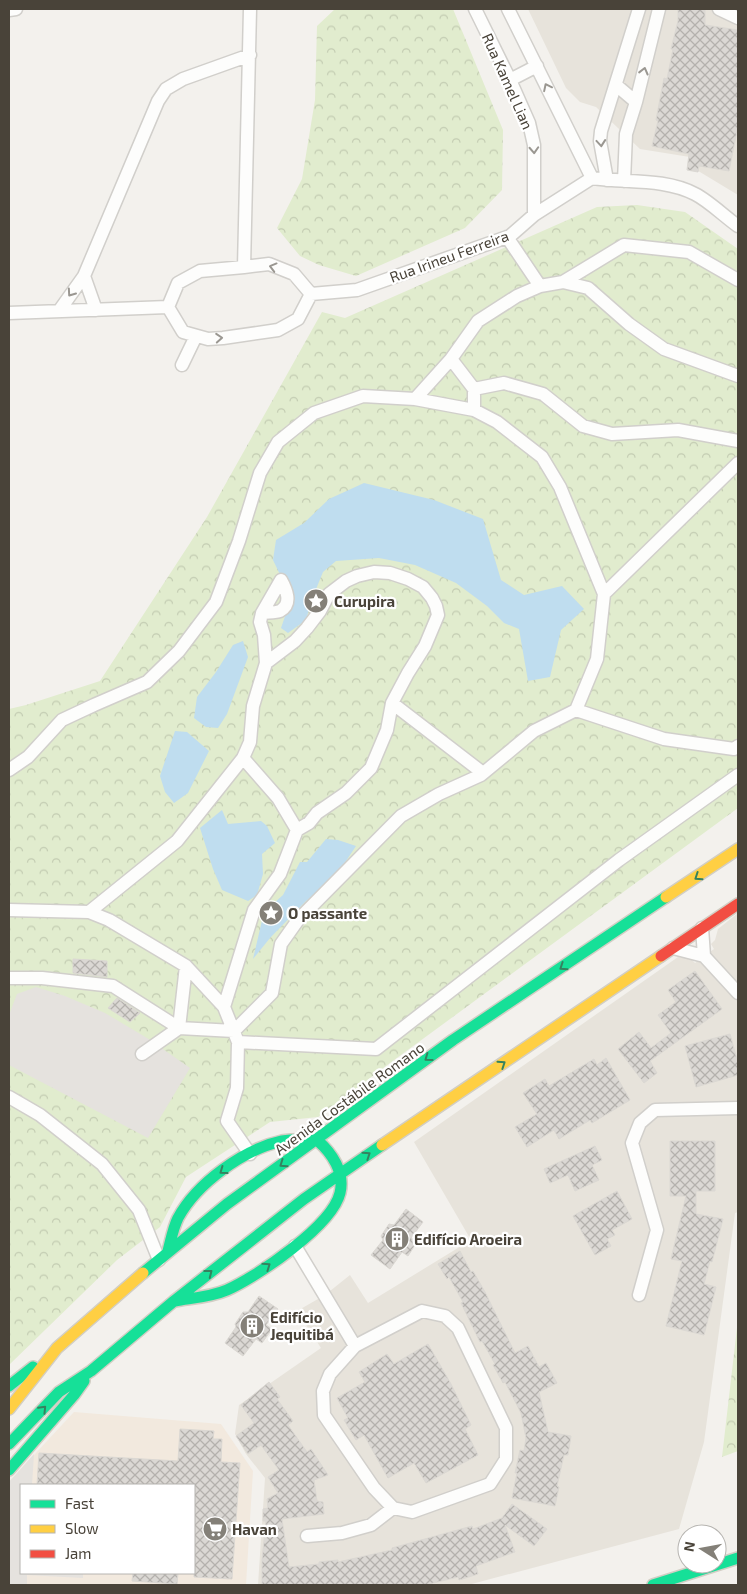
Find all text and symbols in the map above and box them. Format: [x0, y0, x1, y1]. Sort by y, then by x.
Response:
street label: Rua Kamel Lian [479, 30, 537, 132]
one-way arrow [638, 67, 648, 75]
one-way arrow [543, 83, 553, 92]
one-way arrow [596, 140, 607, 148]
one-way arrow [528, 146, 539, 154]
street label: Rua Irineu Ferreira [387, 226, 511, 286]
one-way arrow [269, 262, 277, 273]
one-way arrow [68, 288, 77, 297]
one-way arrow [215, 333, 223, 344]
place icon: Curupira [303, 588, 329, 614]
place label: Curupira [334, 592, 395, 610]
one-way arrow [694, 870, 703, 880]
place icon: O passante [258, 900, 284, 926]
place label: O passante [288, 904, 367, 922]
one-way arrow [559, 961, 568, 970]
street label: Avenida Costábile Romano [271, 1038, 427, 1158]
one-way arrow [424, 1052, 434, 1061]
one-way arrow [496, 1061, 505, 1070]
one-way arrow [361, 1152, 371, 1161]
one-way arrow [279, 1158, 289, 1167]
one-way arrow [220, 1165, 229, 1174]
building icon: Edifício Aroeira [384, 1226, 410, 1252]
place label: Edifício Aroeira [414, 1230, 522, 1248]
one-way arrow [261, 1263, 271, 1272]
one-way arrow [203, 1271, 212, 1279]
place label: Edifício Jequitibá [270, 1308, 334, 1343]
building icon: Edifício Jequitibá [239, 1313, 265, 1339]
one-way arrow [37, 1406, 46, 1415]
legend [20, 1484, 195, 1574]
text: Fast [65, 1494, 95, 1512]
supermarket icon: Havan [202, 1516, 228, 1542]
text: Slow [65, 1519, 99, 1537]
place label: Havan [232, 1520, 277, 1538]
north arrow [677, 1524, 727, 1574]
text: N [679, 1540, 698, 1553]
text: Jam [65, 1544, 91, 1562]

